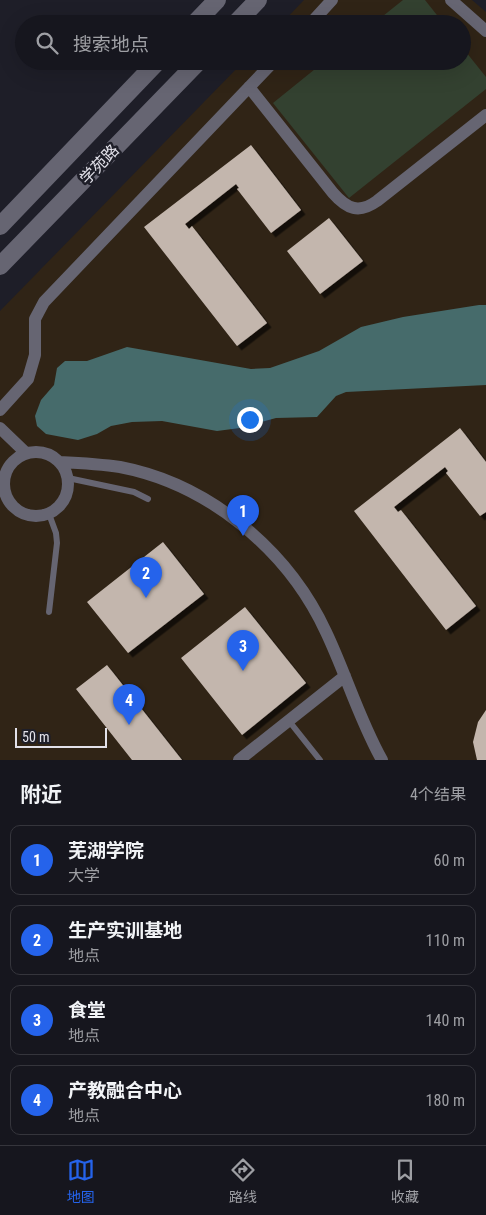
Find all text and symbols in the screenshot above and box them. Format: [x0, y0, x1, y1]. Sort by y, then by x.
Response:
search box [15, 15, 471, 70]
icon: search [33, 29, 61, 57]
text: 搜索地点 [73, 33, 149, 56]
street label: 学苑路 [76, 140, 123, 188]
your location [237, 407, 263, 433]
pin: 1 [227, 495, 259, 536]
pin: 2 [130, 557, 162, 598]
pin: 3 [227, 630, 259, 671]
pin: 4 [113, 684, 145, 725]
scale bar [15, 725, 108, 748]
text: 50 m [22, 729, 50, 745]
text: 附近 [20, 783, 62, 807]
text: 4个结果 [410, 785, 466, 804]
text: 芜湖学院 [68, 839, 144, 862]
text: 1 [33, 851, 41, 870]
text: 60 m [433, 851, 465, 870]
text: 大学 [68, 866, 100, 885]
text: 生产实训基地 [68, 919, 182, 942]
text: 2 [33, 931, 41, 950]
text: 110 m [426, 931, 465, 950]
text: 地点 [68, 946, 100, 965]
text: 食堂 [68, 999, 106, 1022]
text: 3 [33, 1011, 41, 1030]
text: 140 m [426, 1011, 465, 1030]
text: 地点 [68, 1026, 100, 1045]
text: 产教融合中心 [68, 1079, 182, 1102]
text: 4 [33, 1091, 41, 1110]
text: 180 m [426, 1091, 465, 1110]
text: 地点 [68, 1106, 100, 1125]
tab: 地图 [67, 1156, 95, 1206]
tab: 路线 [229, 1156, 257, 1206]
tab: 收藏 [391, 1156, 419, 1206]

